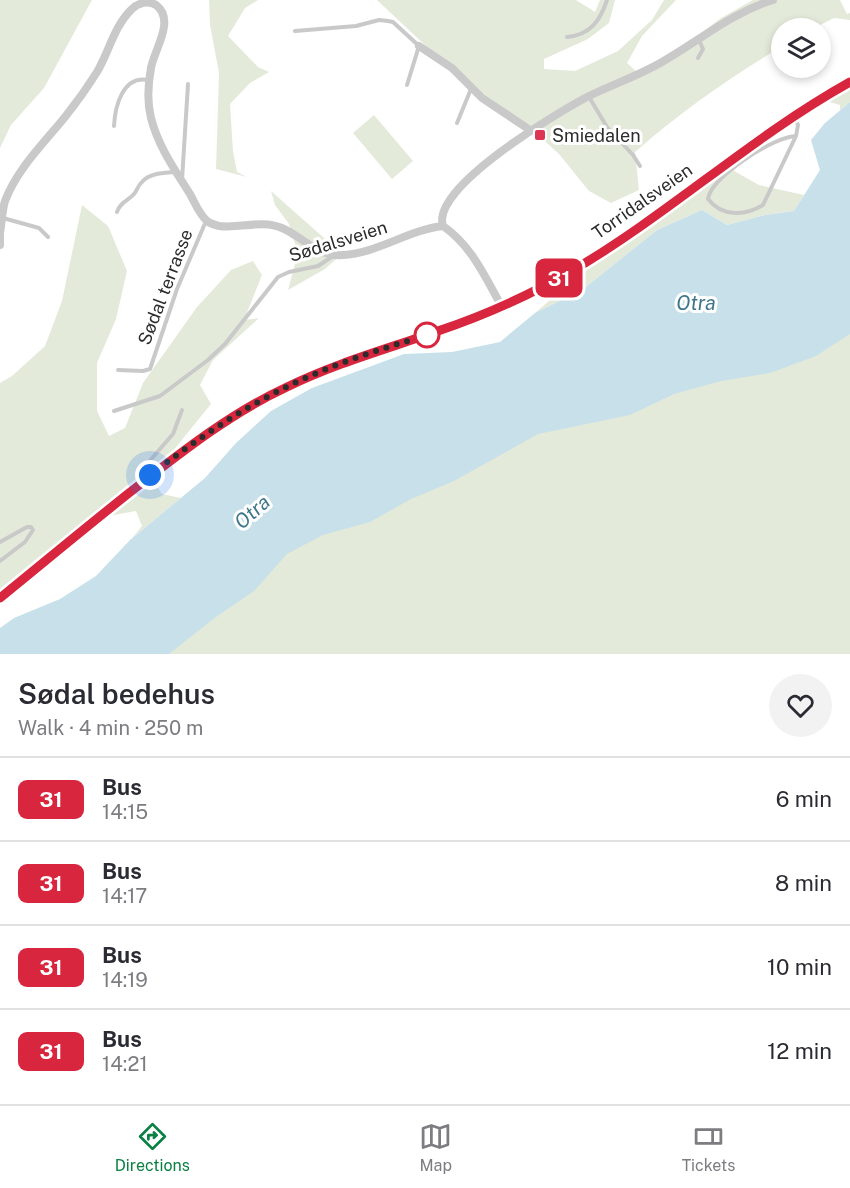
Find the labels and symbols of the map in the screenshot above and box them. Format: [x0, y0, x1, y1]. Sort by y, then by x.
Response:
place label: Smiedalen [552, 125, 641, 146]
marker: Smiedalen [533, 128, 547, 142]
street label: Torridalsveien [588, 159, 696, 243]
street label: Sødalsveien [286, 216, 390, 266]
street label: Sødal terrasse [133, 226, 197, 348]
line badge: 31 [532, 258, 586, 298]
water label: Otra [676, 291, 716, 315]
unlabelled marker [414, 322, 440, 348]
your location [135, 460, 165, 490]
water label: Otra [229, 490, 275, 534]

